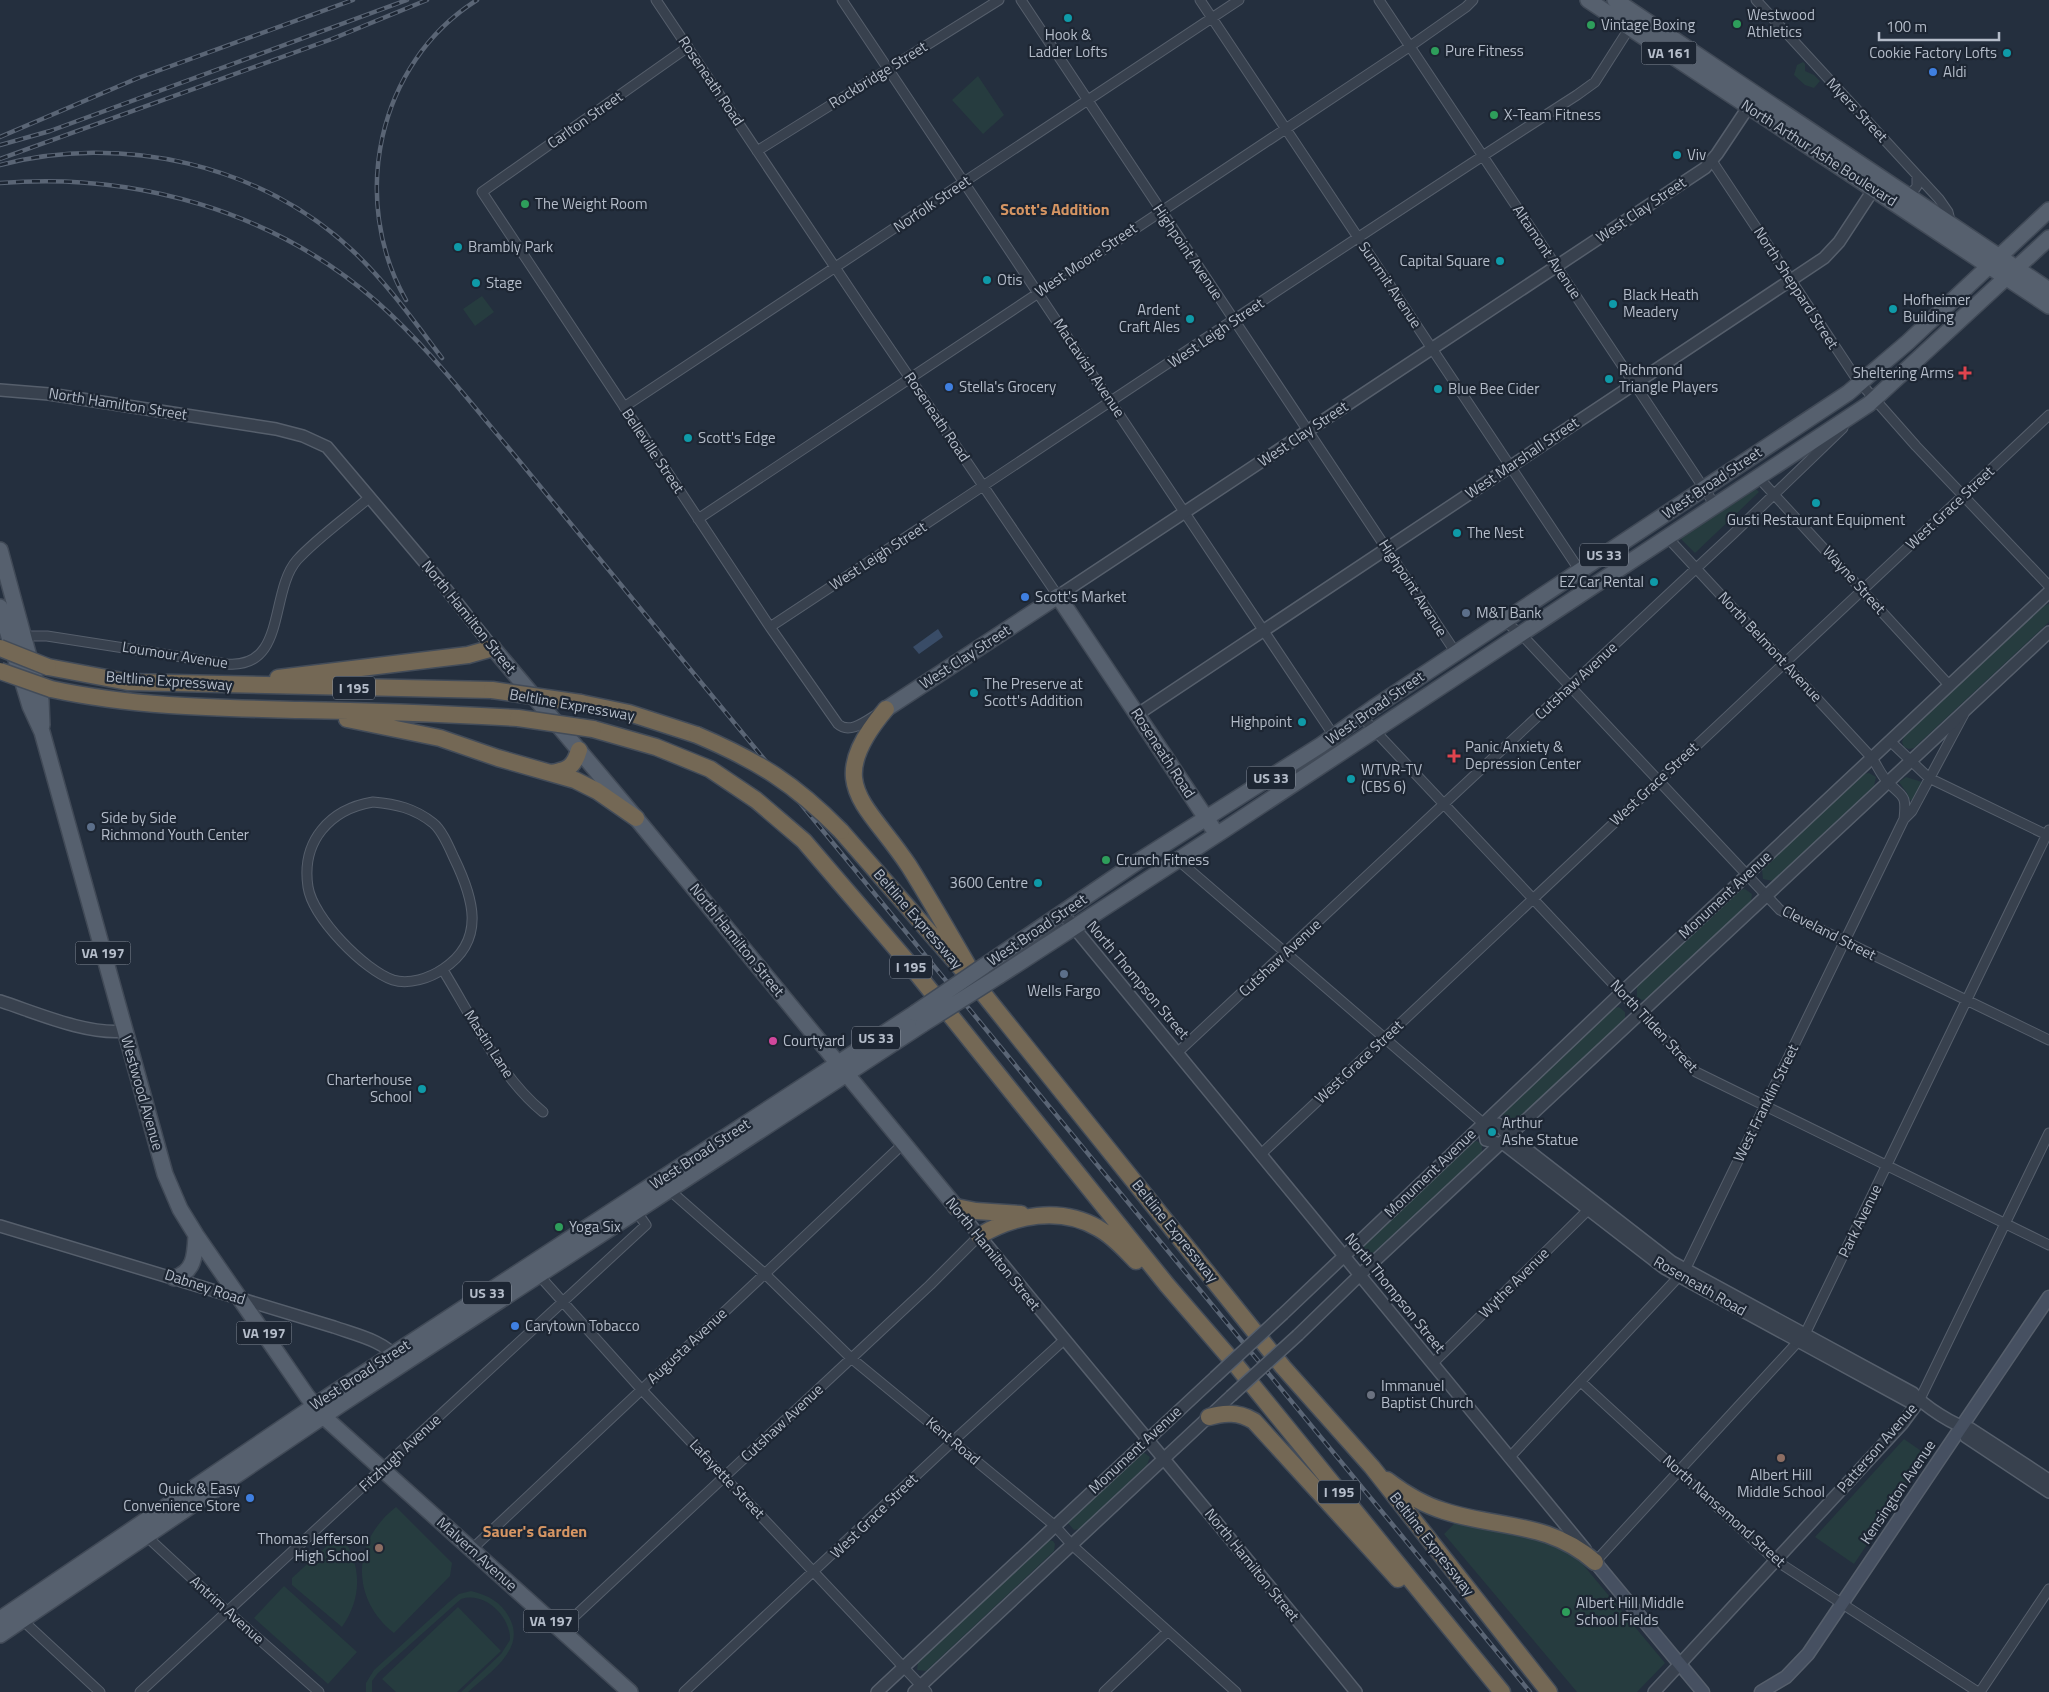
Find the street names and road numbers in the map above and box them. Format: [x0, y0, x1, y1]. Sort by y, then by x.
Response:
street label: Roseneath Road [673, 31, 750, 130]
street label: Rockbridge Street [824, 35, 932, 114]
road number: VA 161 [1642, 42, 1696, 64]
street label: Myers Street [1821, 72, 1894, 148]
street label: Carlton Street [542, 85, 628, 154]
street label: North Arthur Ashe Boulevard [1737, 93, 1902, 212]
street label: Norfolk Street [889, 169, 975, 238]
street label: West Clay Street [1591, 170, 1691, 248]
street label: Highpoint Avenue [1148, 199, 1229, 304]
street label: Altamont Avenue [1507, 200, 1587, 303]
street label: West Moore Street [1030, 216, 1142, 302]
street label: North Sheppard Street [1748, 222, 1845, 354]
street label: Summit Avenue [1353, 237, 1428, 333]
street label: West Leigh Street [1163, 291, 1269, 373]
street label: Mactavish Avenue [1048, 314, 1131, 422]
street label: Roseneath Road [899, 367, 976, 466]
street label: North Hamilton Street [47, 381, 190, 426]
street label: West Clay Street [1253, 394, 1353, 472]
street label: Belleville Street [616, 404, 691, 498]
street label: West Marshall Street [1460, 410, 1584, 504]
street label: West Broad Street [1657, 440, 1767, 524]
street label: West Grace Street [1900, 460, 2000, 555]
street label: West Leigh Street [825, 515, 931, 596]
street label: Highpoint Avenue [1373, 535, 1454, 641]
street label: Wayne Street [1817, 540, 1892, 620]
road number: US 33 [1580, 544, 1628, 566]
street label: North Hamilton Street [416, 555, 523, 679]
street label: North Belmont Avenue [1713, 586, 1828, 707]
street label: West Clay Street [915, 618, 1015, 695]
street label: Loumour Avenue [121, 635, 230, 674]
street label: Cutshaw Avenue [1529, 636, 1622, 725]
street label: Beltline Expressway [105, 665, 233, 696]
street label: West Broad Street [1321, 665, 1429, 750]
road number: I 195 [333, 676, 375, 700]
street label: Beltline Expressway [508, 682, 637, 727]
street label: Roseneath Road [1126, 703, 1201, 803]
street label: West Grace Street [1604, 736, 1704, 831]
road number: US 33 [1247, 766, 1295, 790]
street label: Monument Avenue [1673, 845, 1776, 944]
street label: Beltline Expressway [868, 863, 969, 974]
street label: North Hamilton Street [684, 878, 791, 1002]
street label: West Broad Street [982, 887, 1092, 971]
street label: Cleveland Street [1778, 899, 1881, 966]
street label: Cutshaw Avenue [1233, 913, 1326, 1002]
street label: North Thompson Street [1082, 915, 1196, 1045]
road number: VA 197 [76, 941, 130, 964]
road number: I 195 [890, 956, 932, 979]
street label: North Tilden Street [1605, 974, 1704, 1078]
street label: Mastin Lane [459, 1005, 520, 1082]
street label: West Grace Street [1309, 1014, 1409, 1109]
road number: US 33 [852, 1026, 900, 1050]
street label: Westwood Avenue [115, 1033, 170, 1153]
street label: West Franklin Street [1727, 1039, 1804, 1166]
street label: West Broad Street [645, 1112, 755, 1195]
street label: Monument Avenue [1378, 1123, 1481, 1223]
street label: Beltline Expressway [1127, 1174, 1224, 1287]
street label: Park Avenue [1832, 1180, 1887, 1261]
street label: North Hamilton Street [940, 1192, 1047, 1316]
street label: North Thompson Street [1340, 1228, 1452, 1358]
street label: Wythe Avenue [1473, 1242, 1554, 1323]
street label: Roseneath Road [1650, 1250, 1751, 1321]
street label: Dabney Road [162, 1263, 248, 1310]
road number: US 33 [463, 1282, 511, 1305]
street label: Augusta Avenue [641, 1302, 732, 1389]
road number: VA 197 [236, 1322, 292, 1345]
street label: West Broad Street [305, 1333, 415, 1416]
street label: Cutshaw Avenue [735, 1378, 828, 1467]
street label: Patterson Avenue [1831, 1398, 1922, 1498]
street label: Monument Avenue [1083, 1400, 1186, 1499]
street label: Fitzhugh Avenue [353, 1408, 446, 1497]
street label: Kent Road [921, 1411, 986, 1470]
street label: Lafayette Street [684, 1434, 771, 1524]
street label: Kensington Avenue [1854, 1435, 1941, 1548]
street label: North Nansemond Street [1658, 1449, 1791, 1573]
street label: West Grace Street [825, 1467, 923, 1564]
road number: I 195 [1318, 1480, 1360, 1504]
street label: Beltline Expressway [1384, 1487, 1480, 1601]
street label: North Hamilton Street [1199, 1503, 1306, 1627]
street label: Malvern Avenue [432, 1511, 523, 1596]
street label: Antrim Avenue [185, 1570, 270, 1649]
road number: VA 197 [524, 1610, 578, 1632]

